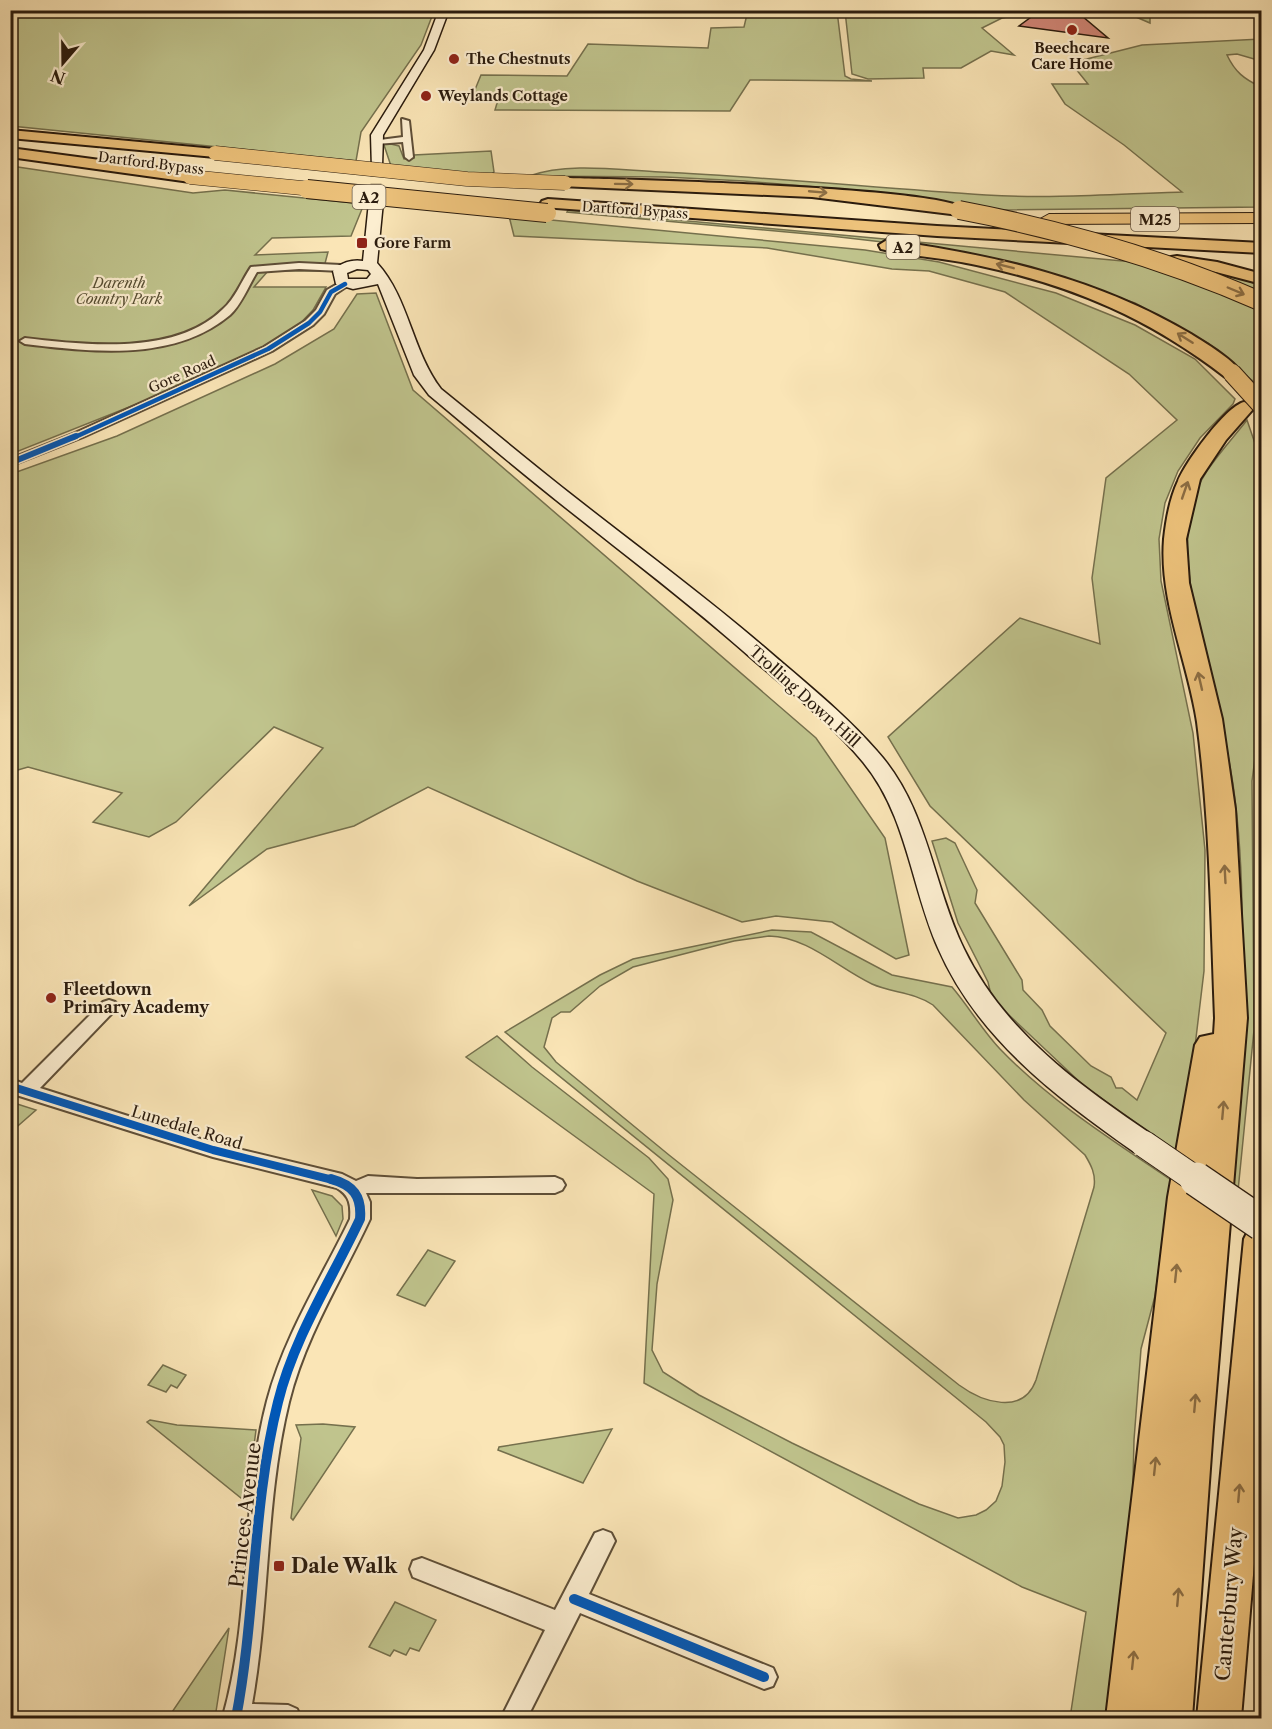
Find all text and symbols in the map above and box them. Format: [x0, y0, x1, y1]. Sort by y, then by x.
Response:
marker: Beechcare Care Home [1065, 23, 1079, 37]
north arrow [33, 33, 93, 93]
place label: Beechcare Care Home [1031, 39, 1113, 73]
place label: The Chestnuts [466, 50, 570, 68]
marker: The Chestnuts [447, 52, 461, 66]
text: N [48, 65, 68, 89]
place label: Weylands Cottage [437, 87, 568, 105]
marker: Weylands Cottage [419, 89, 433, 103]
street label: Dartford Bypass [97, 148, 205, 178]
one-way arrow [613, 178, 633, 190]
road number: A2 [352, 185, 386, 209]
one-way arrow [808, 187, 828, 198]
street label: Dartford Bypass [581, 197, 689, 223]
road number: M25 [1131, 207, 1179, 231]
place label: Gore Farm [374, 234, 451, 252]
road number: A2 [886, 235, 920, 259]
marker: Gore Farm [355, 236, 369, 250]
one-way arrow [996, 259, 1015, 271]
park label: Darenth Country Park [76, 274, 163, 308]
one-way arrow [1227, 286, 1245, 297]
one-way arrow [1177, 331, 1194, 343]
street label: Gore Road [146, 351, 219, 397]
one-way arrow [1180, 481, 1191, 500]
street label: Trolling Down Hill [745, 641, 865, 751]
one-way arrow [1194, 672, 1206, 691]
one-way arrow [1220, 865, 1231, 885]
place label: Fleetdown Primary Academy [63, 979, 210, 1017]
marker: Fleetdown Primary Academy [44, 991, 58, 1005]
one-way arrow [1218, 1100, 1229, 1120]
street label: Lunedale Road [129, 1101, 245, 1153]
one-way arrow [1171, 1263, 1182, 1283]
one-way arrow [1190, 1394, 1201, 1413]
street label: Princes Avenue [224, 1441, 266, 1589]
one-way arrow [1150, 1457, 1161, 1477]
one-way arrow [1234, 1483, 1245, 1503]
street label: Canterbury Way [1210, 1525, 1248, 1682]
place label: Dale Walk [291, 1554, 398, 1578]
marker: Dale Walk [272, 1559, 286, 1573]
one-way arrow [1173, 1588, 1184, 1608]
one-way arrow [1128, 1651, 1139, 1671]

